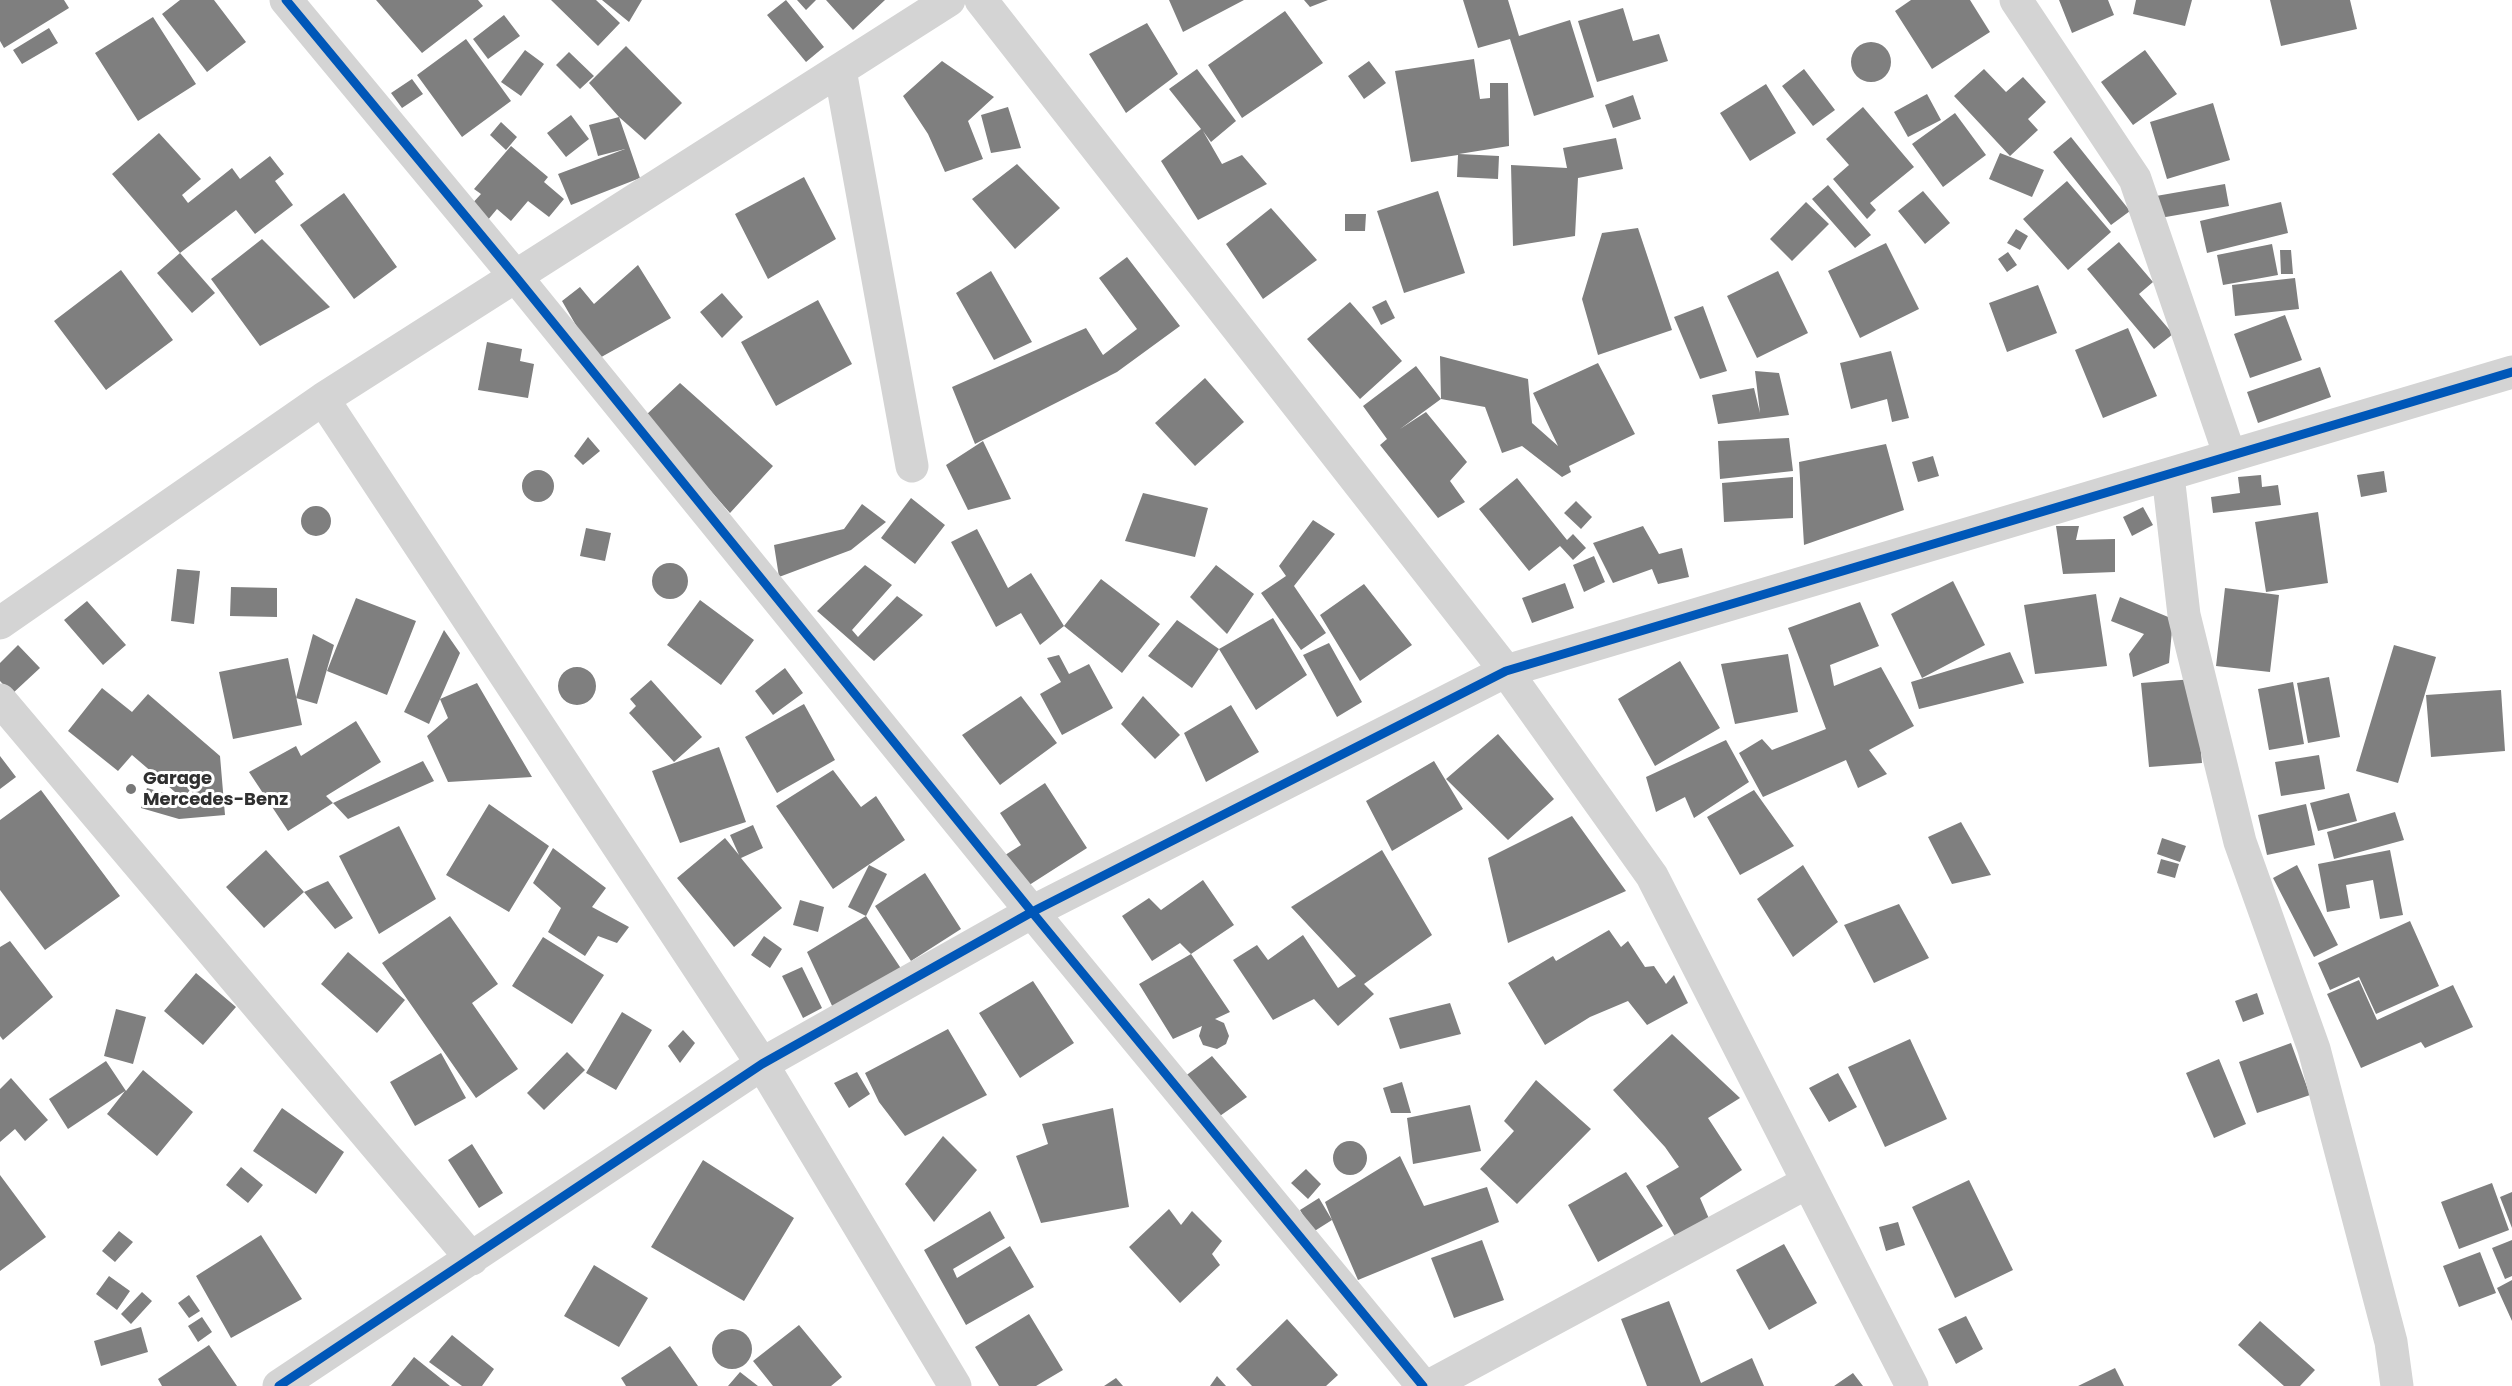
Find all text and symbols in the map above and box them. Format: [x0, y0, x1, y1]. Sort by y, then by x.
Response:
place label: Garage Mercedes-Benz [143, 768, 288, 810]
marker: Garage Mercedes-Benz [124, 782, 138, 796]

